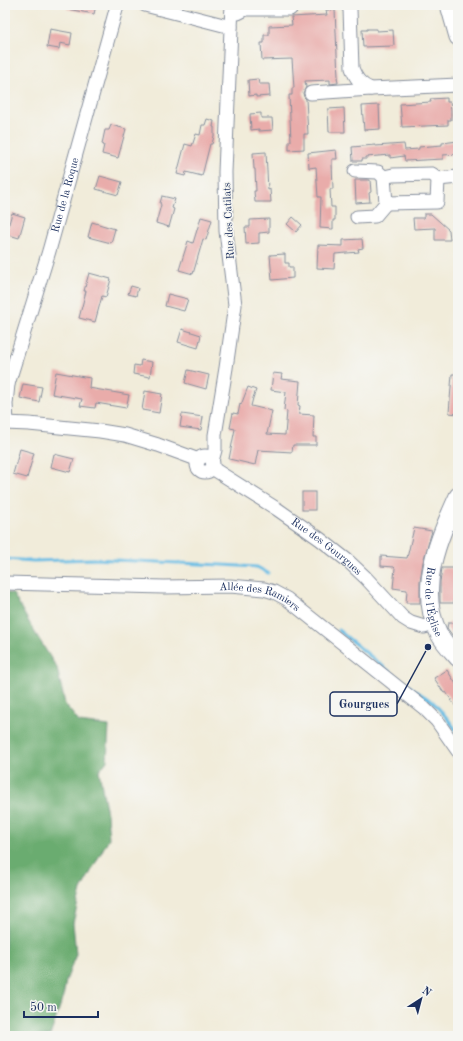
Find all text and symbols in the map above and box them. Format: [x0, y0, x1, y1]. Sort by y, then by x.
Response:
street label: Rue de la Roque [50, 157, 82, 234]
street label: Rue des Catilats [222, 182, 237, 260]
street label: Rue des Gourgues [289, 517, 363, 578]
street label: Rue de l'Église [422, 566, 443, 639]
street label: Allée des Ramiers [219, 582, 302, 614]
callout: Gourgues [330, 692, 397, 716]
text: Gourgues [339, 699, 389, 711]
north arrow [401, 979, 441, 1019]
text: N [419, 985, 433, 999]
scale bar [24, 993, 98, 1019]
text: 50 m [30, 1001, 57, 1014]

